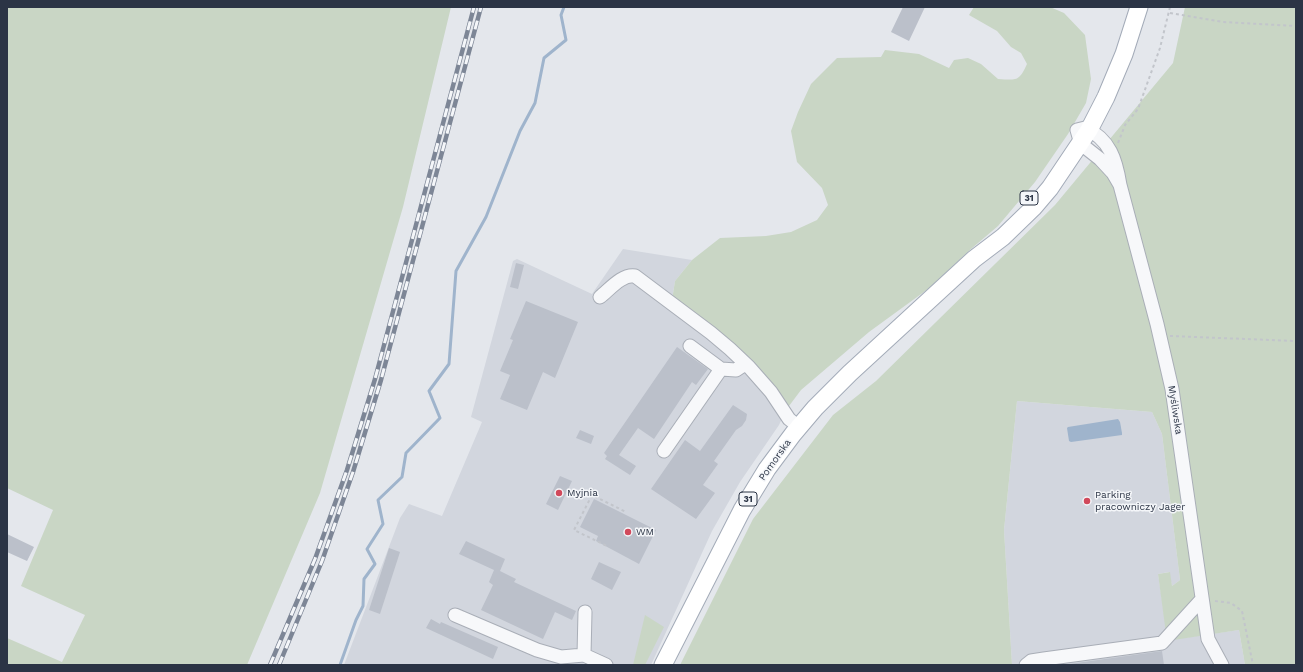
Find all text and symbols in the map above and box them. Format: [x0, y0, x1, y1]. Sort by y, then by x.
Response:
road number: 31 [1020, 191, 1038, 205]
street label: Myśliwska [1165, 385, 1185, 435]
street label: Pomorska [756, 437, 794, 483]
place label: Myjnia [567, 487, 598, 499]
marker: Myjnia [554, 488, 564, 498]
place label: Parking pracowniczy Jager [1095, 489, 1185, 512]
road number: 31 [739, 492, 757, 506]
marker: Parking pracowniczy Jager [1082, 496, 1092, 506]
place label: WM [636, 526, 654, 538]
marker: WM [623, 527, 633, 537]

